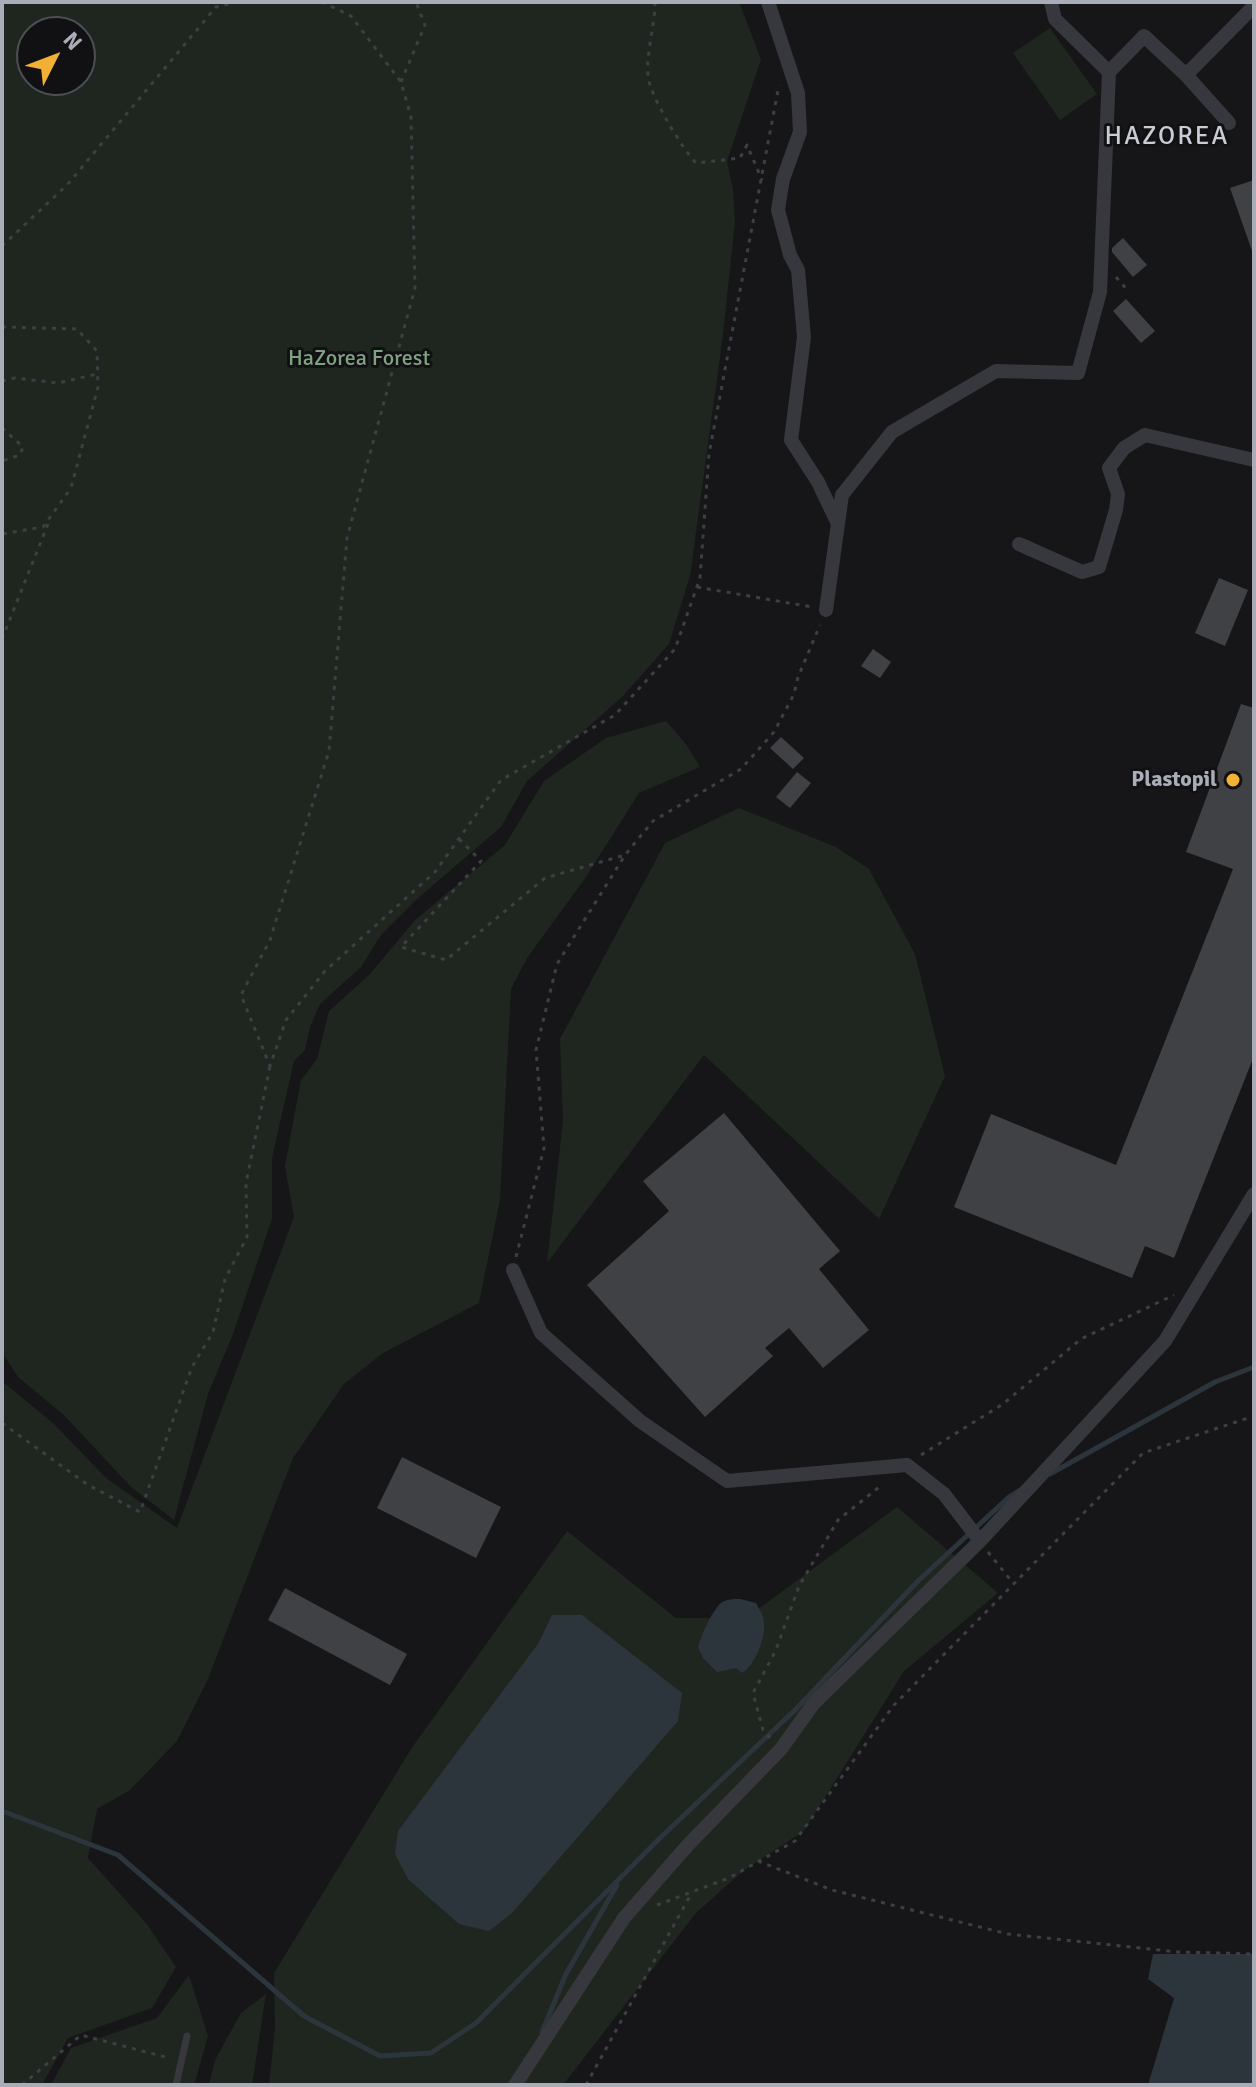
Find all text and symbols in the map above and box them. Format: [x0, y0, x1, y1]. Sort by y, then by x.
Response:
north arrow [16, 16, 96, 96]
text: N [58, 26, 88, 56]
district label: HAZOREA [1105, 121, 1229, 153]
park label: HaZorea Forest [288, 346, 430, 372]
place label: Plastopil [1131, 767, 1217, 793]
marker: Plastopil [1224, 771, 1242, 789]

